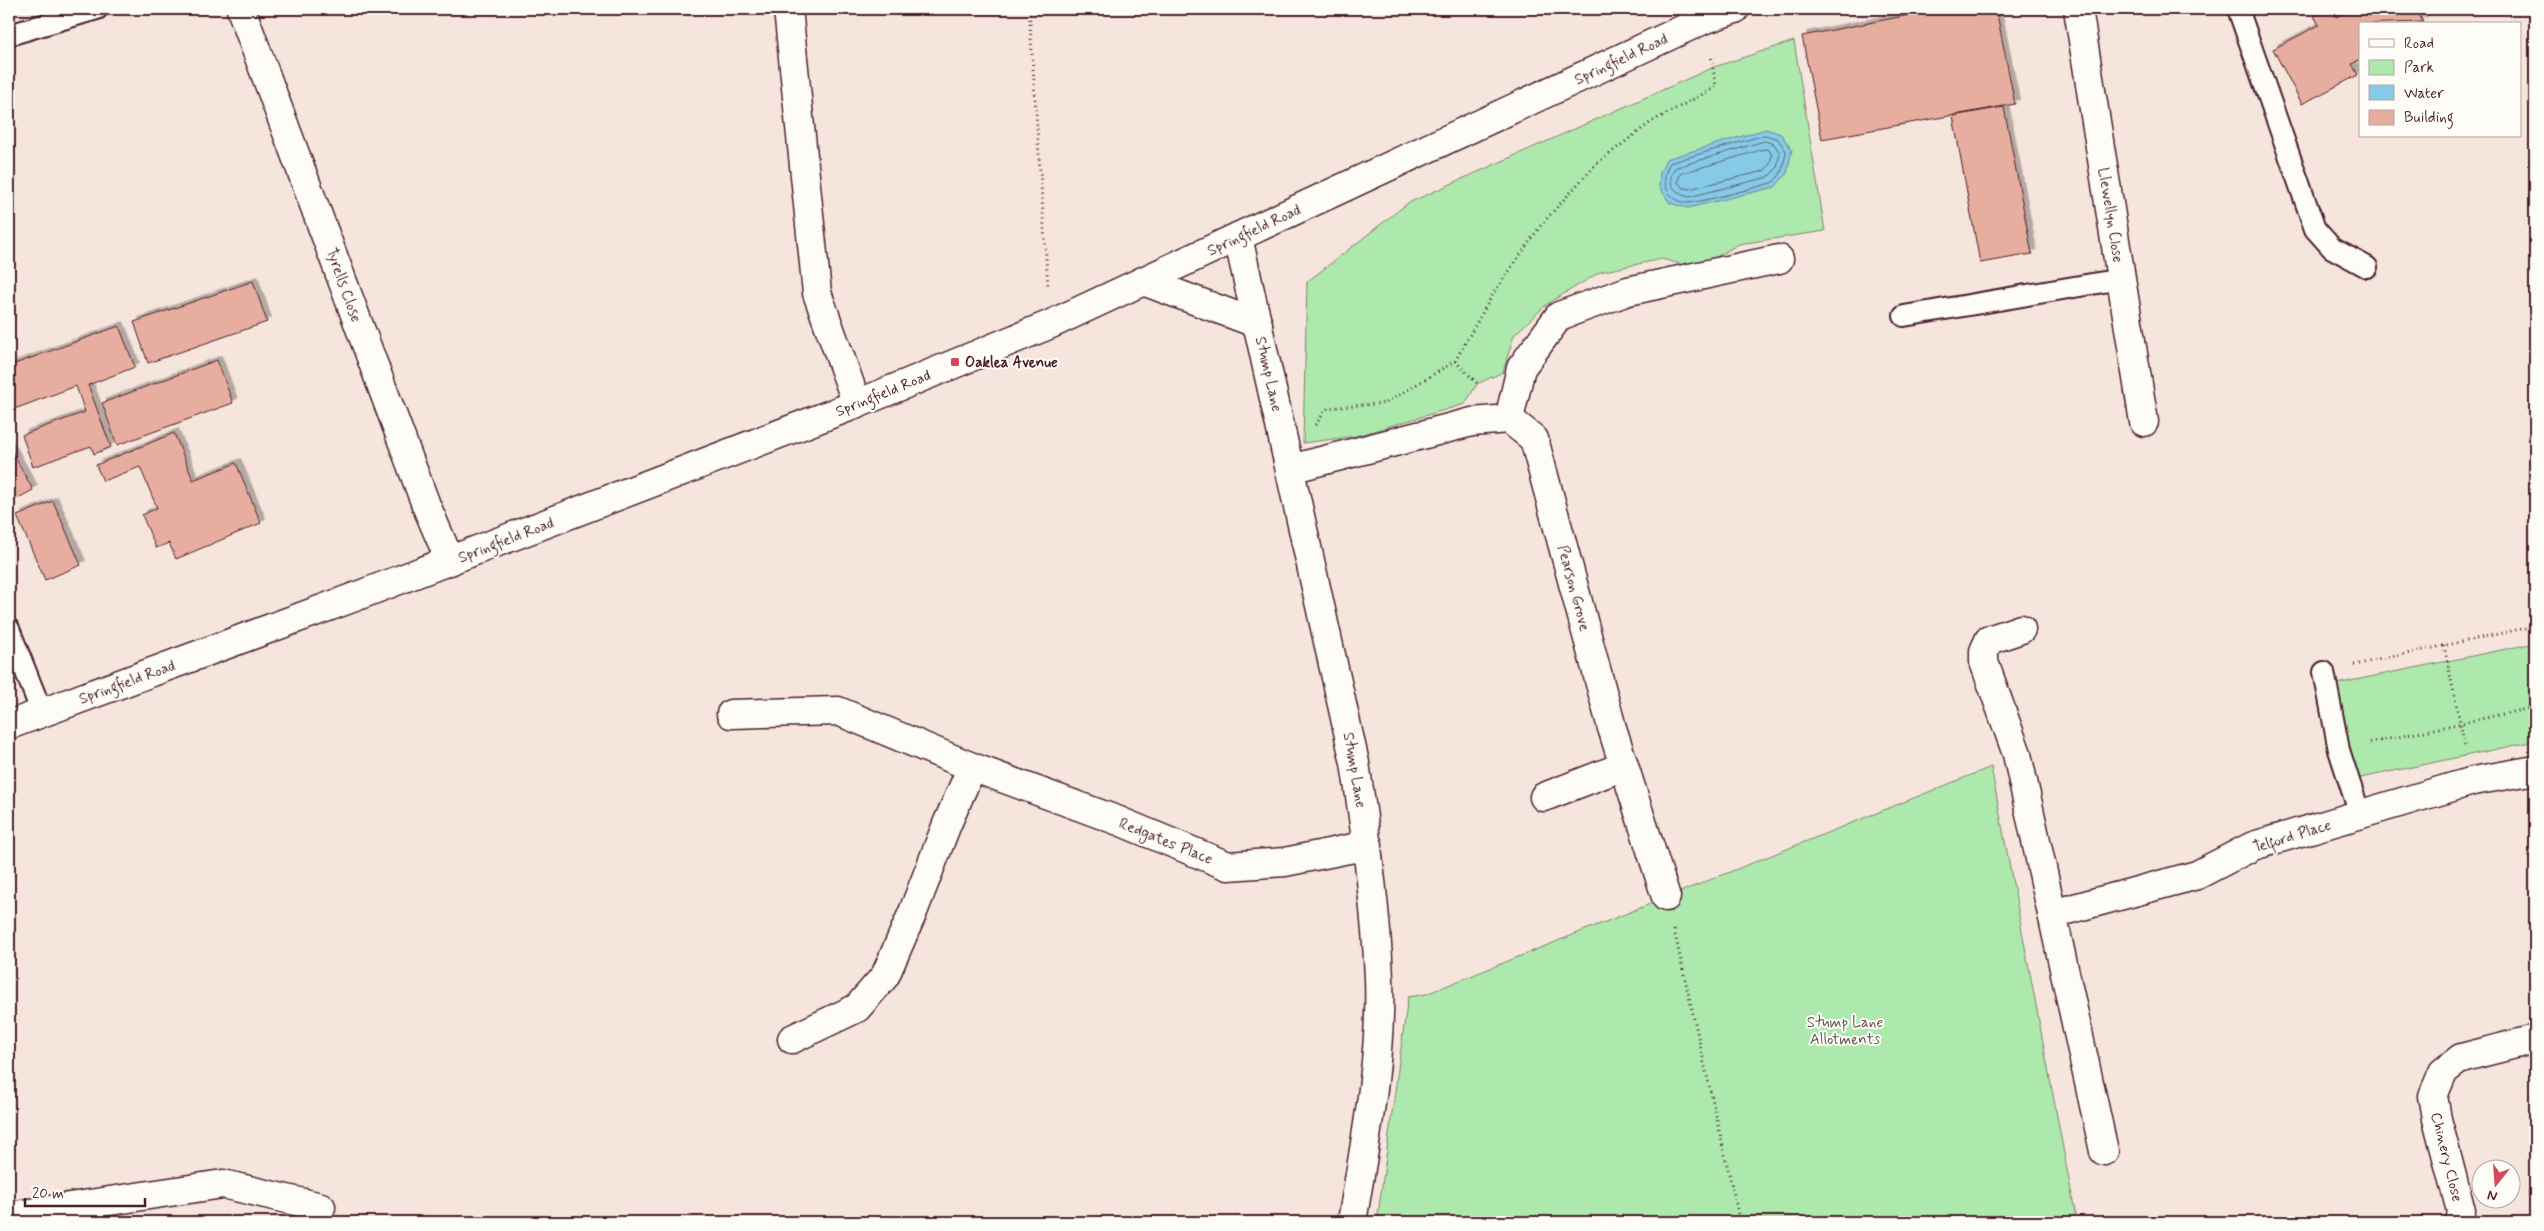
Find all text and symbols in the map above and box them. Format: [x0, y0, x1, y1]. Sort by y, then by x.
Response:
legend [2359, 22, 2522, 138]
street label: Springfield Road [1571, 29, 1672, 91]
text: Road [2404, 34, 2434, 54]
text: Park [2404, 58, 2434, 78]
text: Water [2404, 84, 2444, 104]
text: Building [2404, 108, 2454, 129]
street label: Llewellyn Close [2093, 166, 2127, 264]
street label: Springfield Road [1204, 200, 1305, 262]
street label: Tyrells Close [320, 245, 366, 325]
street label: Stump Lane [1250, 335, 1286, 414]
place label: Oaklea Avenue [965, 353, 1058, 373]
marker: Oaklea Avenue [949, 356, 961, 368]
street label: Springfield Road [833, 366, 934, 423]
street label: Springfield Road [456, 513, 558, 569]
street label: Pearson Grove [1552, 543, 1594, 633]
street label: Springfield Road [77, 656, 179, 711]
street label: Stump Lane [1338, 731, 1371, 810]
street label: Redgates Place [1115, 814, 1216, 871]
street label: Telford Place [2251, 816, 2335, 860]
park label: Stump Lane Allotments [1807, 1013, 1883, 1050]
street label: Chinery Close [2425, 1110, 2467, 1204]
north arrow [2472, 1158, 2522, 1208]
scale bar [25, 1176, 145, 1208]
text: 20 m [32, 1184, 64, 1204]
text: N [2485, 1186, 2500, 1205]

